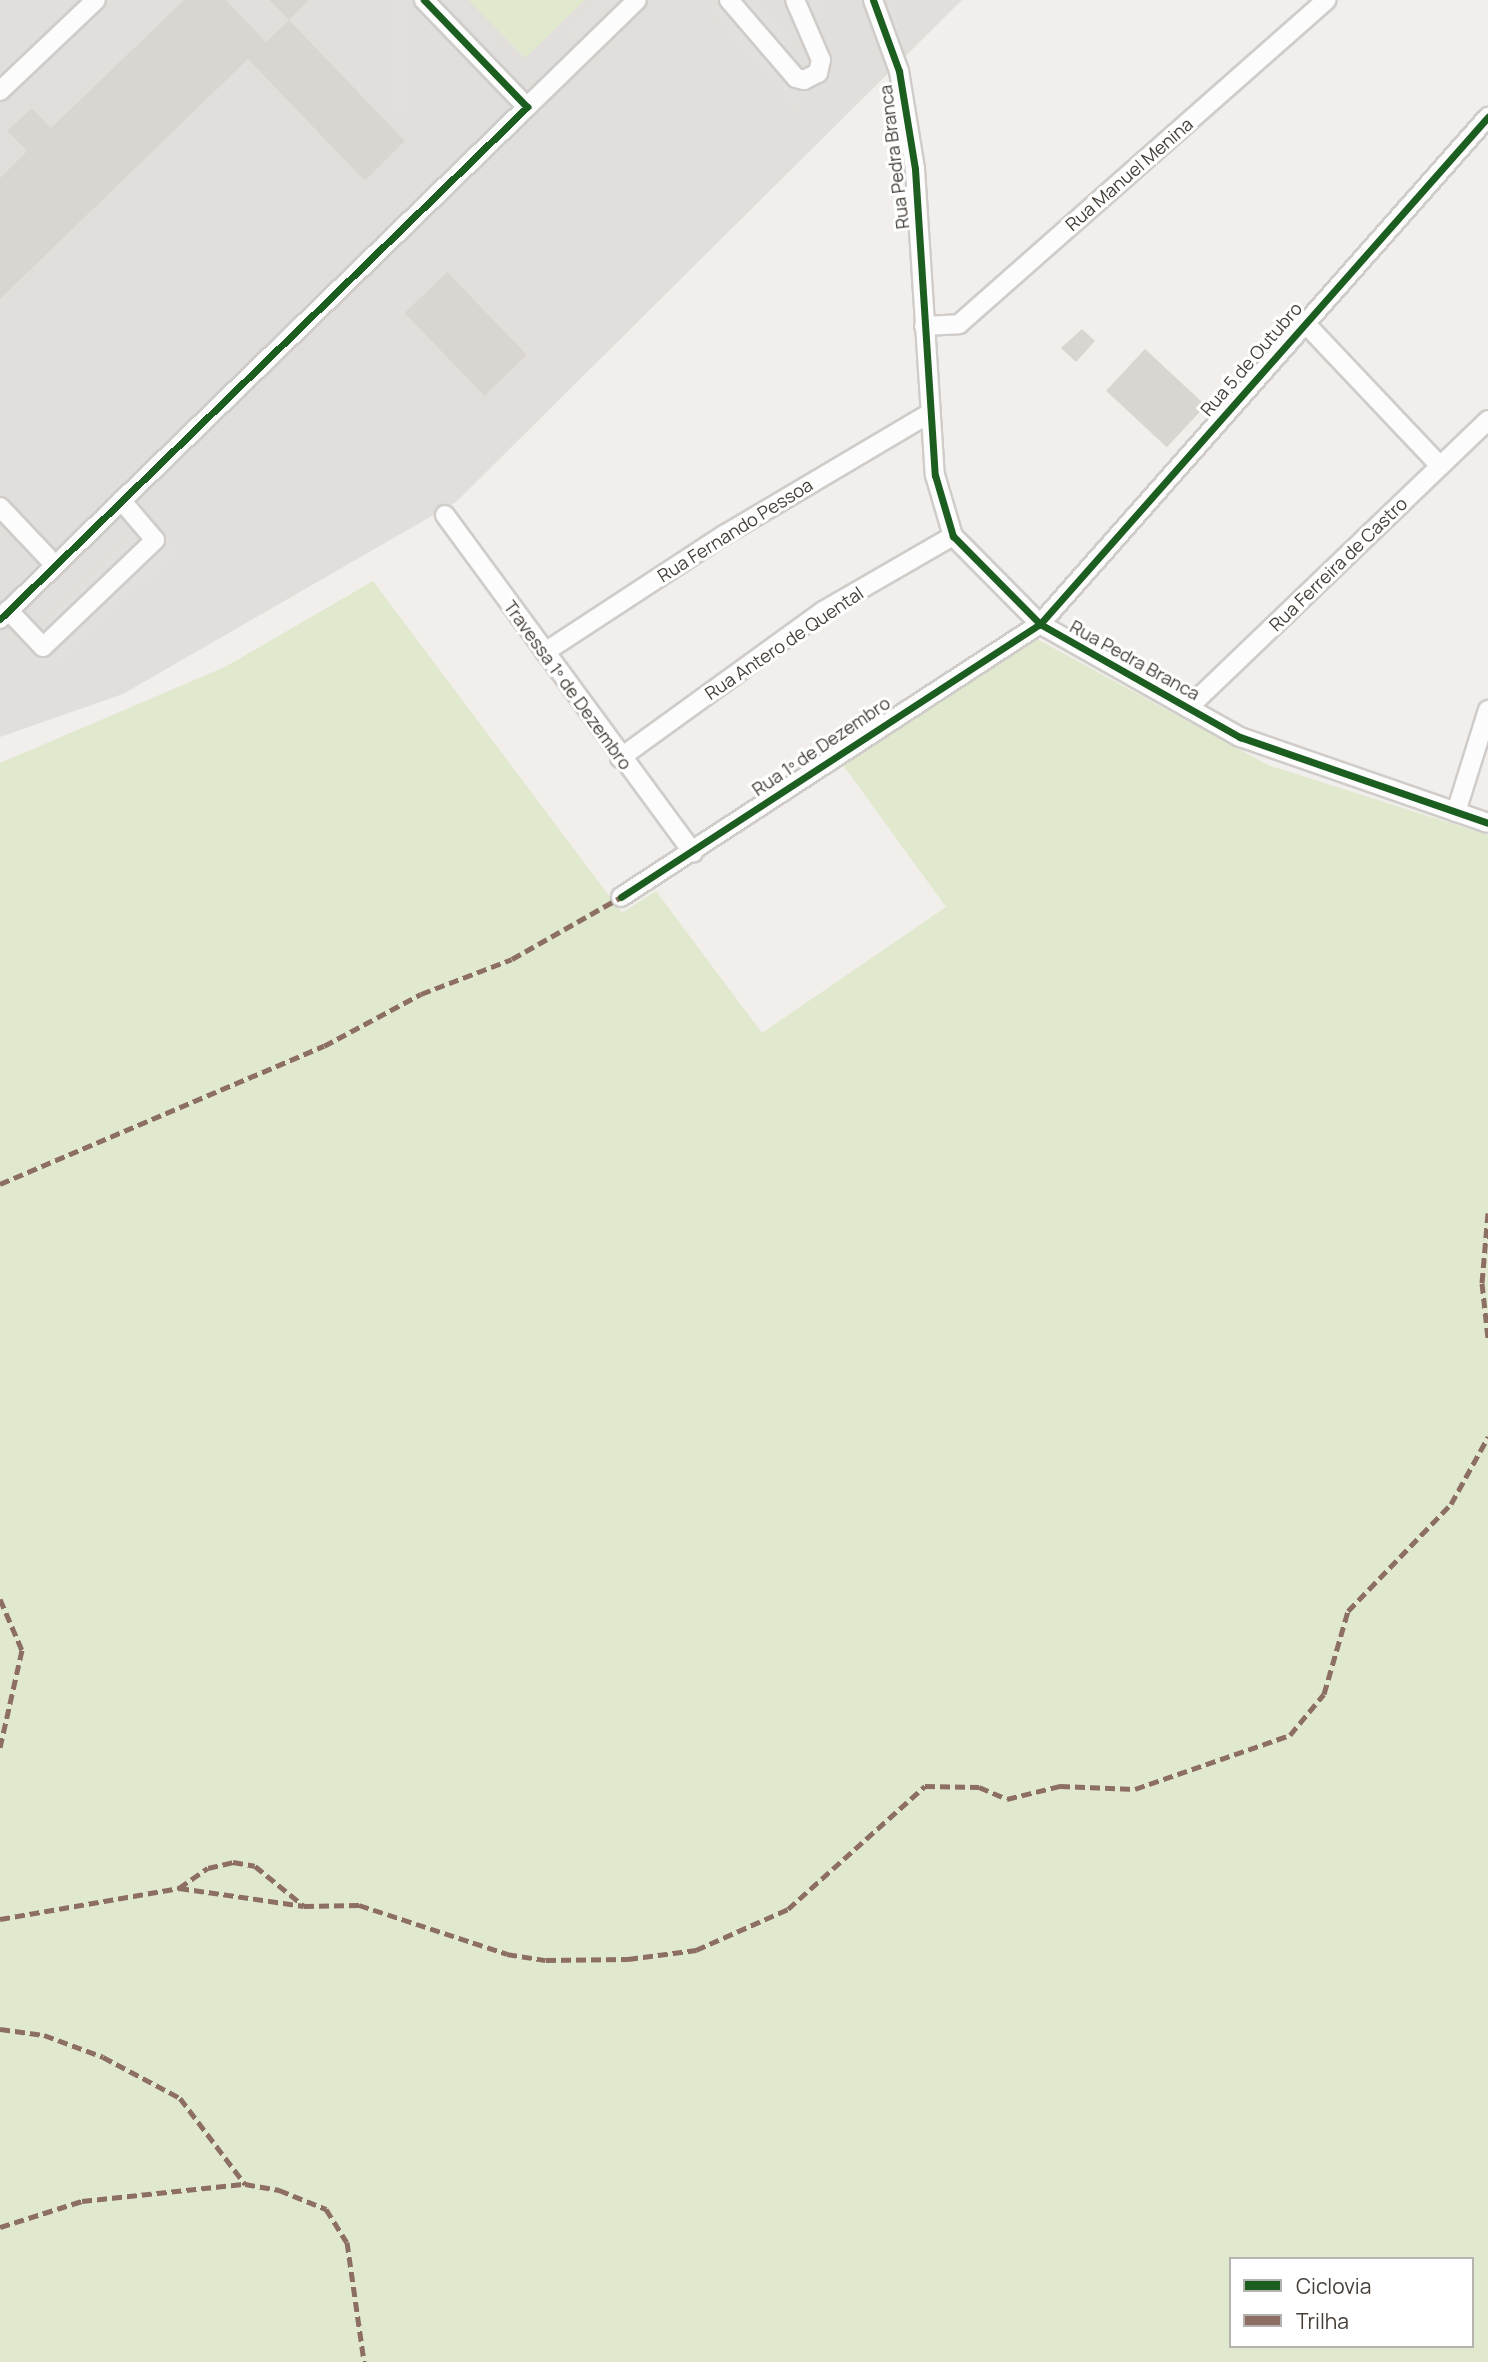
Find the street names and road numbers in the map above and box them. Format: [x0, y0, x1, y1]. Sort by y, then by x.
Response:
street label: Rua Pedra Branca [874, 84, 914, 230]
street label: Rua Manuel Menina [1061, 113, 1197, 235]
street label: Rua 5 de Outubro [1196, 298, 1306, 420]
street label: Rua Fernando Pessoa [654, 474, 816, 586]
street label: Rua Ferreira de Castro [1265, 493, 1411, 635]
street label: Rua Antero de Quental [701, 582, 867, 704]
street label: Travessa 1º de Dezembro [499, 596, 637, 774]
street label: Rua Pedra Branca [1066, 615, 1204, 705]
street label: Rua 1º de Dezembro [748, 692, 894, 800]

